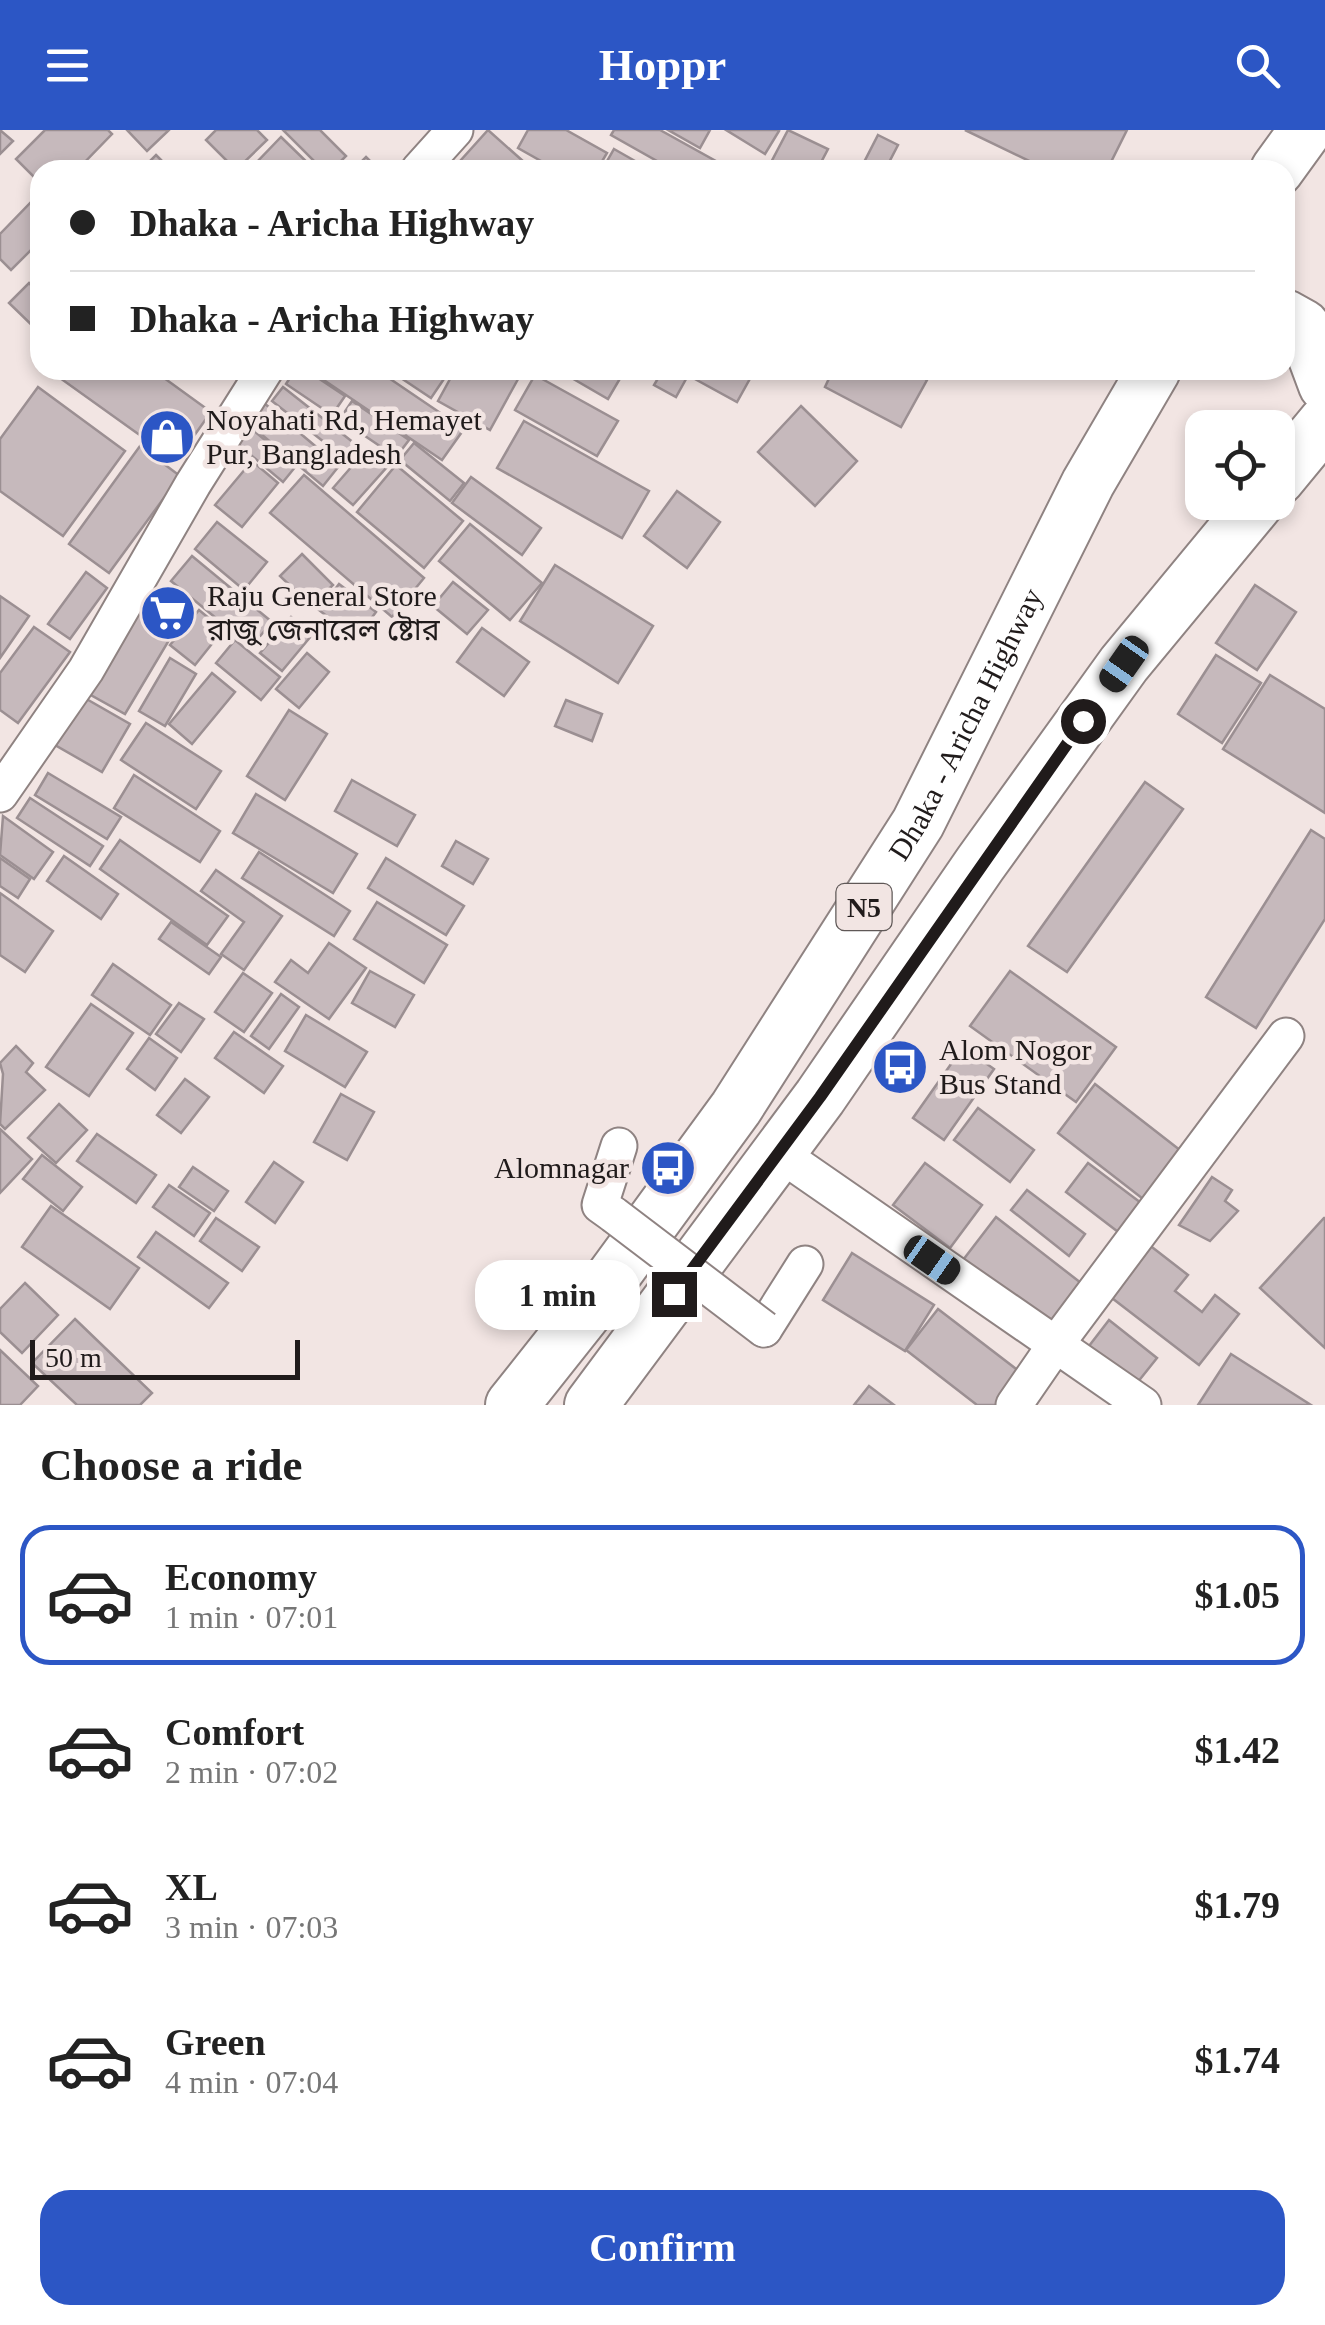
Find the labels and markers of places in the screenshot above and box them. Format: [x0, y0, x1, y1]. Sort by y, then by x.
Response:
place label: Noyahati Rd, Hemayet Pur, Bangladesh [206, 403, 482, 470]
shop icon: Noyahati Rd, Hemayet Pur, Bangladesh [137, 407, 197, 467]
place label: Raju General Store রাজু জেনারেল ষ্টোর [206, 579, 441, 646]
supermarket icon: Raju General Store রাজু জেনারেল ষ্টোর [138, 583, 198, 643]
place label: Alom Nogor Bus Stand [939, 1033, 1092, 1100]
bus stop icon: Alom Nogor Bus Stand [870, 1037, 930, 1097]
bus stop icon: Alomnagar [638, 1138, 698, 1198]
place label: Alomnagar [494, 1151, 629, 1184]

